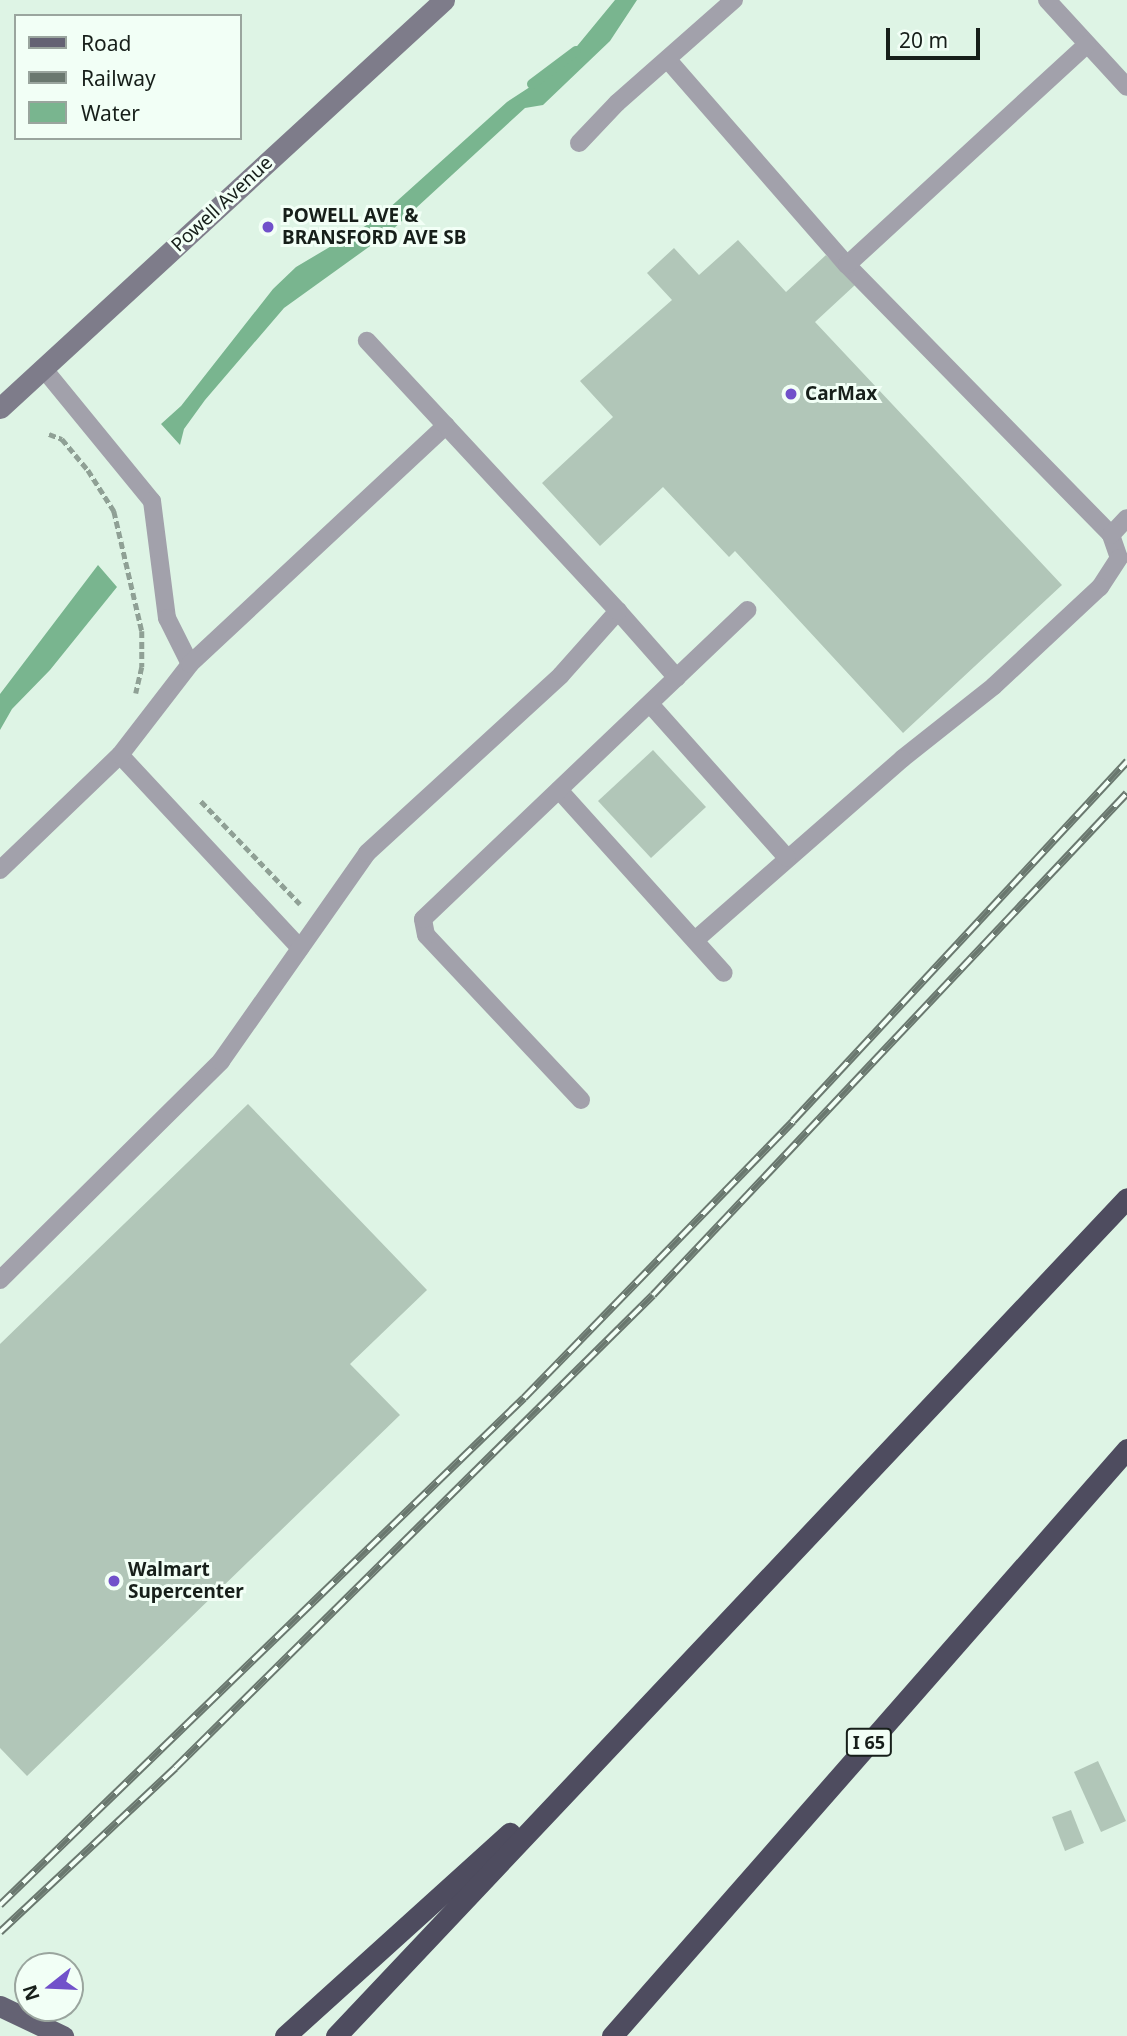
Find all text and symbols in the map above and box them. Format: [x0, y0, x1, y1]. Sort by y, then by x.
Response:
legend [14, 14, 242, 140]
scale bar [889, 14, 984, 58]
text: 20 m [899, 26, 948, 54]
text: Road [81, 29, 131, 57]
text: Railway [81, 64, 156, 92]
text: Water [81, 99, 140, 127]
street label: Powell Avenue [167, 151, 277, 257]
place label: POWELL AVE & BRANSFORD AVE SB [282, 205, 466, 249]
marker: POWELL AVE & BRANSFORD AVE SB [260, 219, 276, 235]
place label: CarMax [805, 383, 877, 405]
marker: CarMax [783, 386, 799, 402]
place label: Walmart Supercenter [128, 1559, 244, 1603]
marker: Walmart Supercenter [106, 1573, 122, 1589]
road number: I 65 [844, 1728, 894, 1756]
north arrow [14, 1952, 84, 2022]
text: N [16, 1982, 46, 2004]

